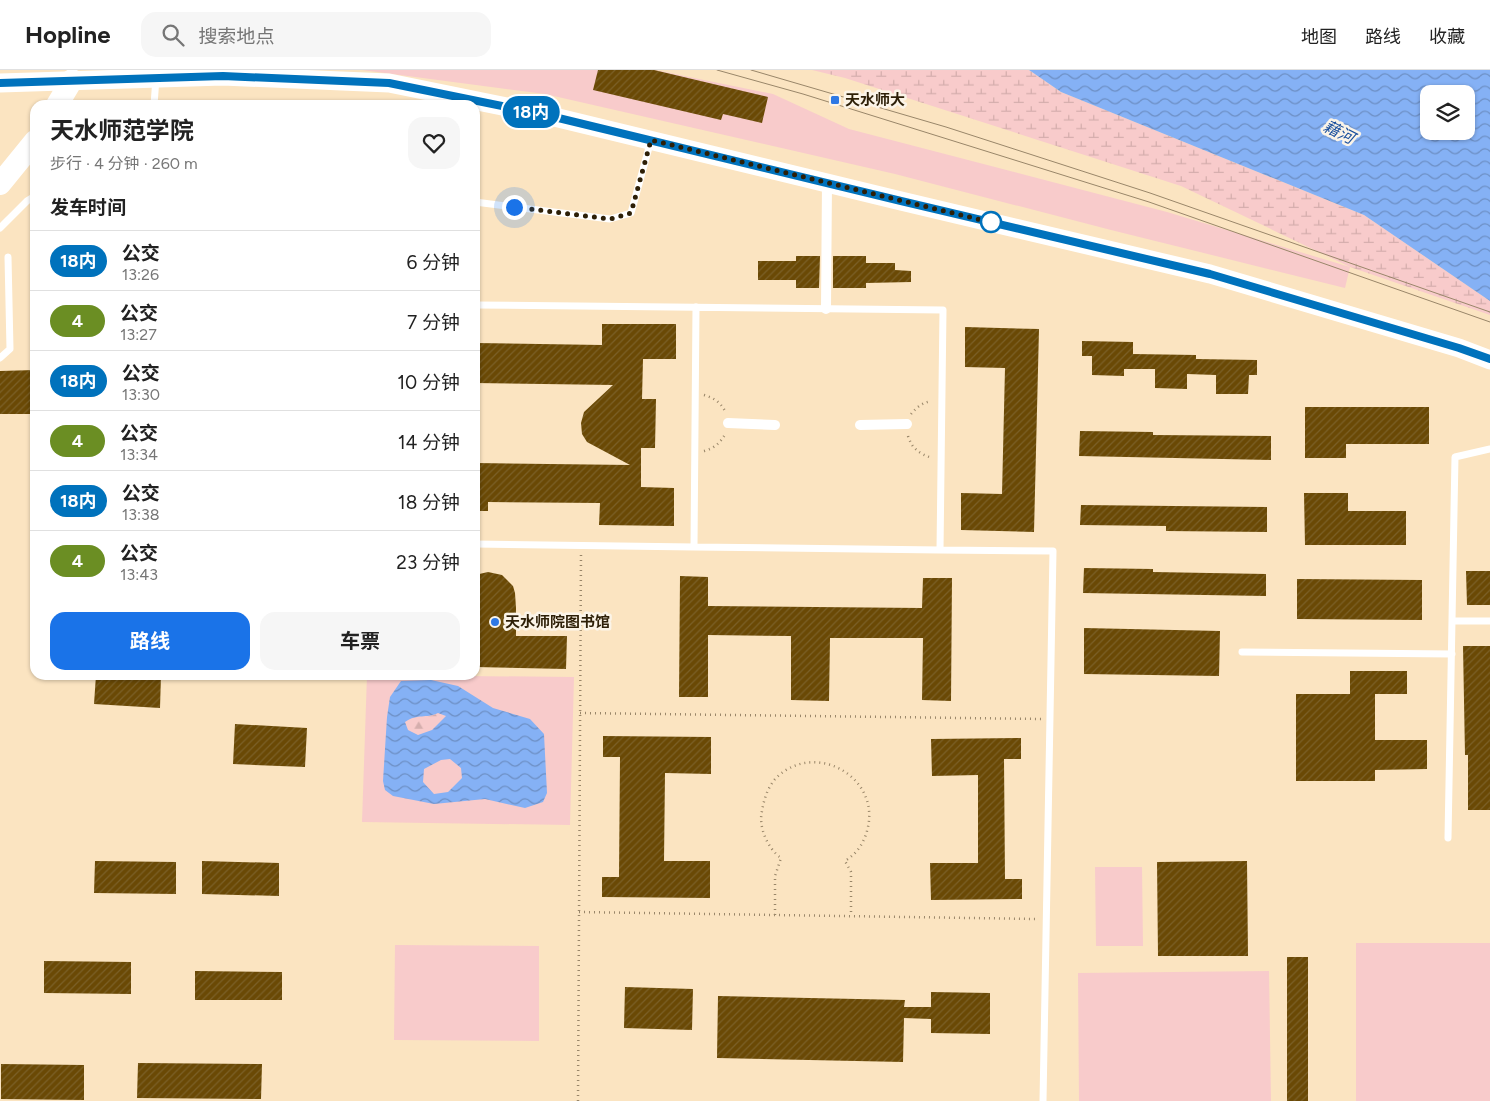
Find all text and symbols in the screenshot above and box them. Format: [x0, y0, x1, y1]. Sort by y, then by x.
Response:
search box [141, 12, 491, 57]
text: Hopline [25, 20, 111, 49]
icon: search [159, 21, 187, 49]
text: 搜索地点 [199, 25, 275, 48]
text: 地图 [1301, 26, 1337, 48]
text: 路线 [1365, 26, 1401, 48]
text: 收藏 [1429, 26, 1465, 48]
map controls [1420, 85, 1475, 140]
button: layers [1420, 85, 1475, 140]
place label: 天水师大 [845, 91, 905, 109]
marker: 天水师大 [829, 94, 841, 106]
line badge: 18内 [502, 96, 560, 128]
text: 18内 [513, 101, 549, 123]
text: 天水师范学院 [50, 116, 194, 145]
water label: 藉河 [1320, 116, 1360, 149]
button: heart [408, 117, 460, 169]
text: 步行 · 4 分钟 · 260 m [50, 154, 198, 173]
your location [502, 195, 527, 220]
text: 发车时间 [50, 196, 126, 219]
unlabelled marker [980, 211, 1002, 233]
text: 公交 [122, 242, 160, 265]
text: 18内 [60, 250, 97, 272]
text: 6 分钟 [407, 251, 460, 274]
text: 13:26 [122, 265, 159, 284]
text: 公交 [120, 302, 158, 325]
text: 4 [72, 310, 83, 332]
text: 7 分钟 [407, 311, 460, 334]
text: 13:27 [120, 325, 157, 344]
text: 公交 [122, 362, 160, 385]
text: 18内 [60, 370, 97, 392]
text: 10 分钟 [397, 371, 460, 394]
text: 13:30 [122, 385, 160, 404]
text: 公交 [120, 422, 158, 445]
text: 4 [72, 430, 83, 452]
text: 14 分钟 [398, 431, 460, 454]
text: 13:34 [120, 445, 158, 464]
text: 公交 [122, 482, 160, 505]
text: 18内 [60, 490, 97, 512]
text: 18 分钟 [398, 491, 460, 514]
text: 13:38 [122, 505, 160, 524]
text: 公交 [120, 542, 158, 565]
text: 4 [72, 550, 83, 572]
text: 23 分钟 [396, 551, 460, 574]
text: 13:43 [120, 565, 158, 584]
button: 路线 [50, 612, 250, 670]
button: 车票 [260, 612, 460, 670]
place label: 天水师院图书馆 [505, 613, 610, 631]
marker: 天水师院图书馆 [489, 616, 501, 628]

